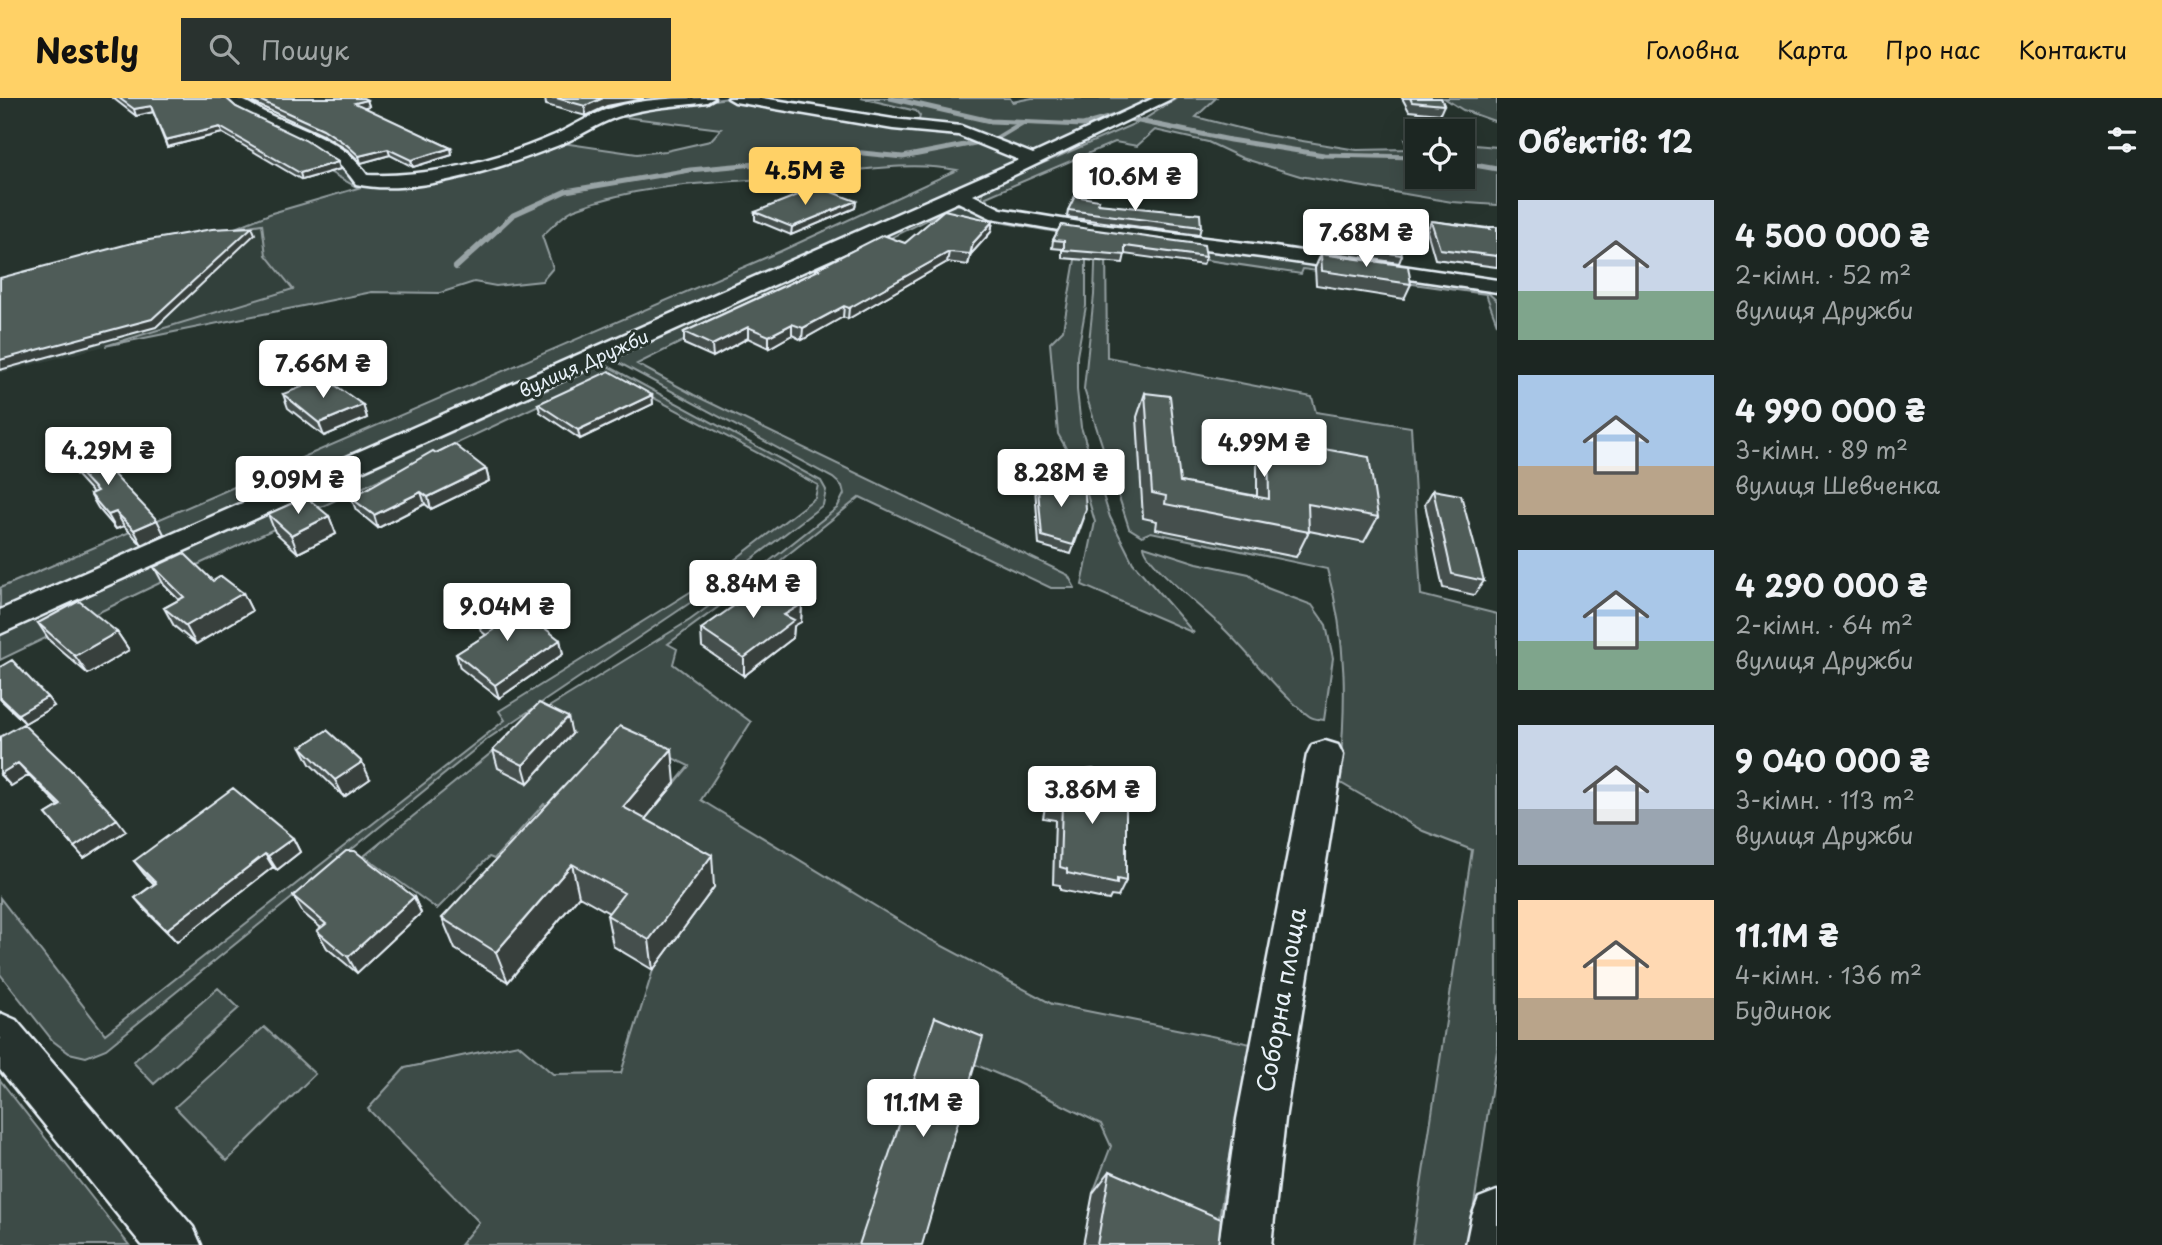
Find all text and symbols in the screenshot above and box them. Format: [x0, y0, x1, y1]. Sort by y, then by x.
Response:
search box [181, 18, 671, 81]
text: Nestly [35, 24, 139, 74]
icon: search [205, 30, 243, 68]
text: Пошук [261, 30, 349, 69]
text: Головна [1646, 31, 1739, 67]
text: Карта [1777, 31, 1847, 67]
text: Про нас [1885, 31, 1980, 67]
text: Контакти [2018, 31, 2127, 67]
text: Об’єктів: 12 [1518, 118, 1693, 163]
map controls [1405, 119, 1475, 189]
button: locate [1405, 119, 1475, 189]
icon: filters [2103, 121, 2141, 159]
pin: 4.5M ₴ [748, 148, 862, 207]
text: 4.5M ₴ [765, 152, 845, 187]
pin: 10.6M ₴ [1070, 153, 1200, 213]
text: 10.6M ₴ [1089, 158, 1181, 193]
pin: 7.68M ₴ [1301, 209, 1431, 269]
text: 4 500 000 ₴ [1735, 212, 1930, 257]
text: 7.68M ₴ [1319, 214, 1413, 249]
icon: home [1574, 228, 1658, 312]
text: 2-кімн. · 52 m² [1735, 257, 1911, 292]
text: вулиця Дружби [1735, 292, 1913, 327]
street label: вулиця Дружби [514, 322, 653, 403]
pin: 7.66M ₴ [258, 341, 388, 400]
text: 7.66M ₴ [275, 345, 371, 380]
text: 4 990 000 ₴ [1735, 387, 1925, 432]
icon: home [1574, 403, 1658, 487]
pin: 4.99M ₴ [1199, 420, 1329, 479]
text: 4.99M ₴ [1218, 424, 1310, 459]
pin: 4.29M ₴ [43, 428, 173, 487]
text: 4.29M ₴ [61, 432, 155, 467]
text: 3-кімн. · 89 m² [1735, 432, 1908, 467]
pin: 8.28M ₴ [996, 450, 1126, 509]
text: 8.28M ₴ [1014, 454, 1108, 489]
pin: 9.09M ₴ [233, 456, 363, 516]
text: 9.09M ₴ [252, 461, 344, 496]
text: вулиця Шевченка [1735, 467, 1940, 502]
pin: 8.84M ₴ [688, 560, 818, 620]
text: 4 290 000 ₴ [1735, 562, 1928, 607]
text: 8.84M ₴ [705, 565, 801, 600]
icon: home [1574, 578, 1658, 662]
pin: 9.04M ₴ [442, 584, 572, 643]
text: 9.04M ₴ [459, 588, 555, 623]
text: 2-кімн. · 64 m² [1735, 607, 1913, 642]
text: вулиця Дружби [1735, 642, 1913, 677]
text: 9 040 000 ₴ [1735, 737, 1930, 782]
icon: home [1574, 753, 1658, 837]
pin: 3.86M ₴ [1027, 766, 1157, 826]
text: 3.86M ₴ [1044, 771, 1140, 806]
text: 3-кімн. · 113 m² [1735, 782, 1915, 817]
text: вулиця Дружби [1735, 817, 1913, 852]
street label: Соборна площа [1246, 904, 1314, 1095]
text: 11.1M ₴ [1735, 912, 1839, 957]
icon: home [1574, 928, 1658, 1012]
text: 4-кімн. · 136 m² [1735, 957, 1922, 992]
text: Будинок [1735, 992, 1831, 1027]
pin: 11.1M ₴ [858, 1080, 988, 1139]
text: 11.1M ₴ [883, 1084, 963, 1119]

